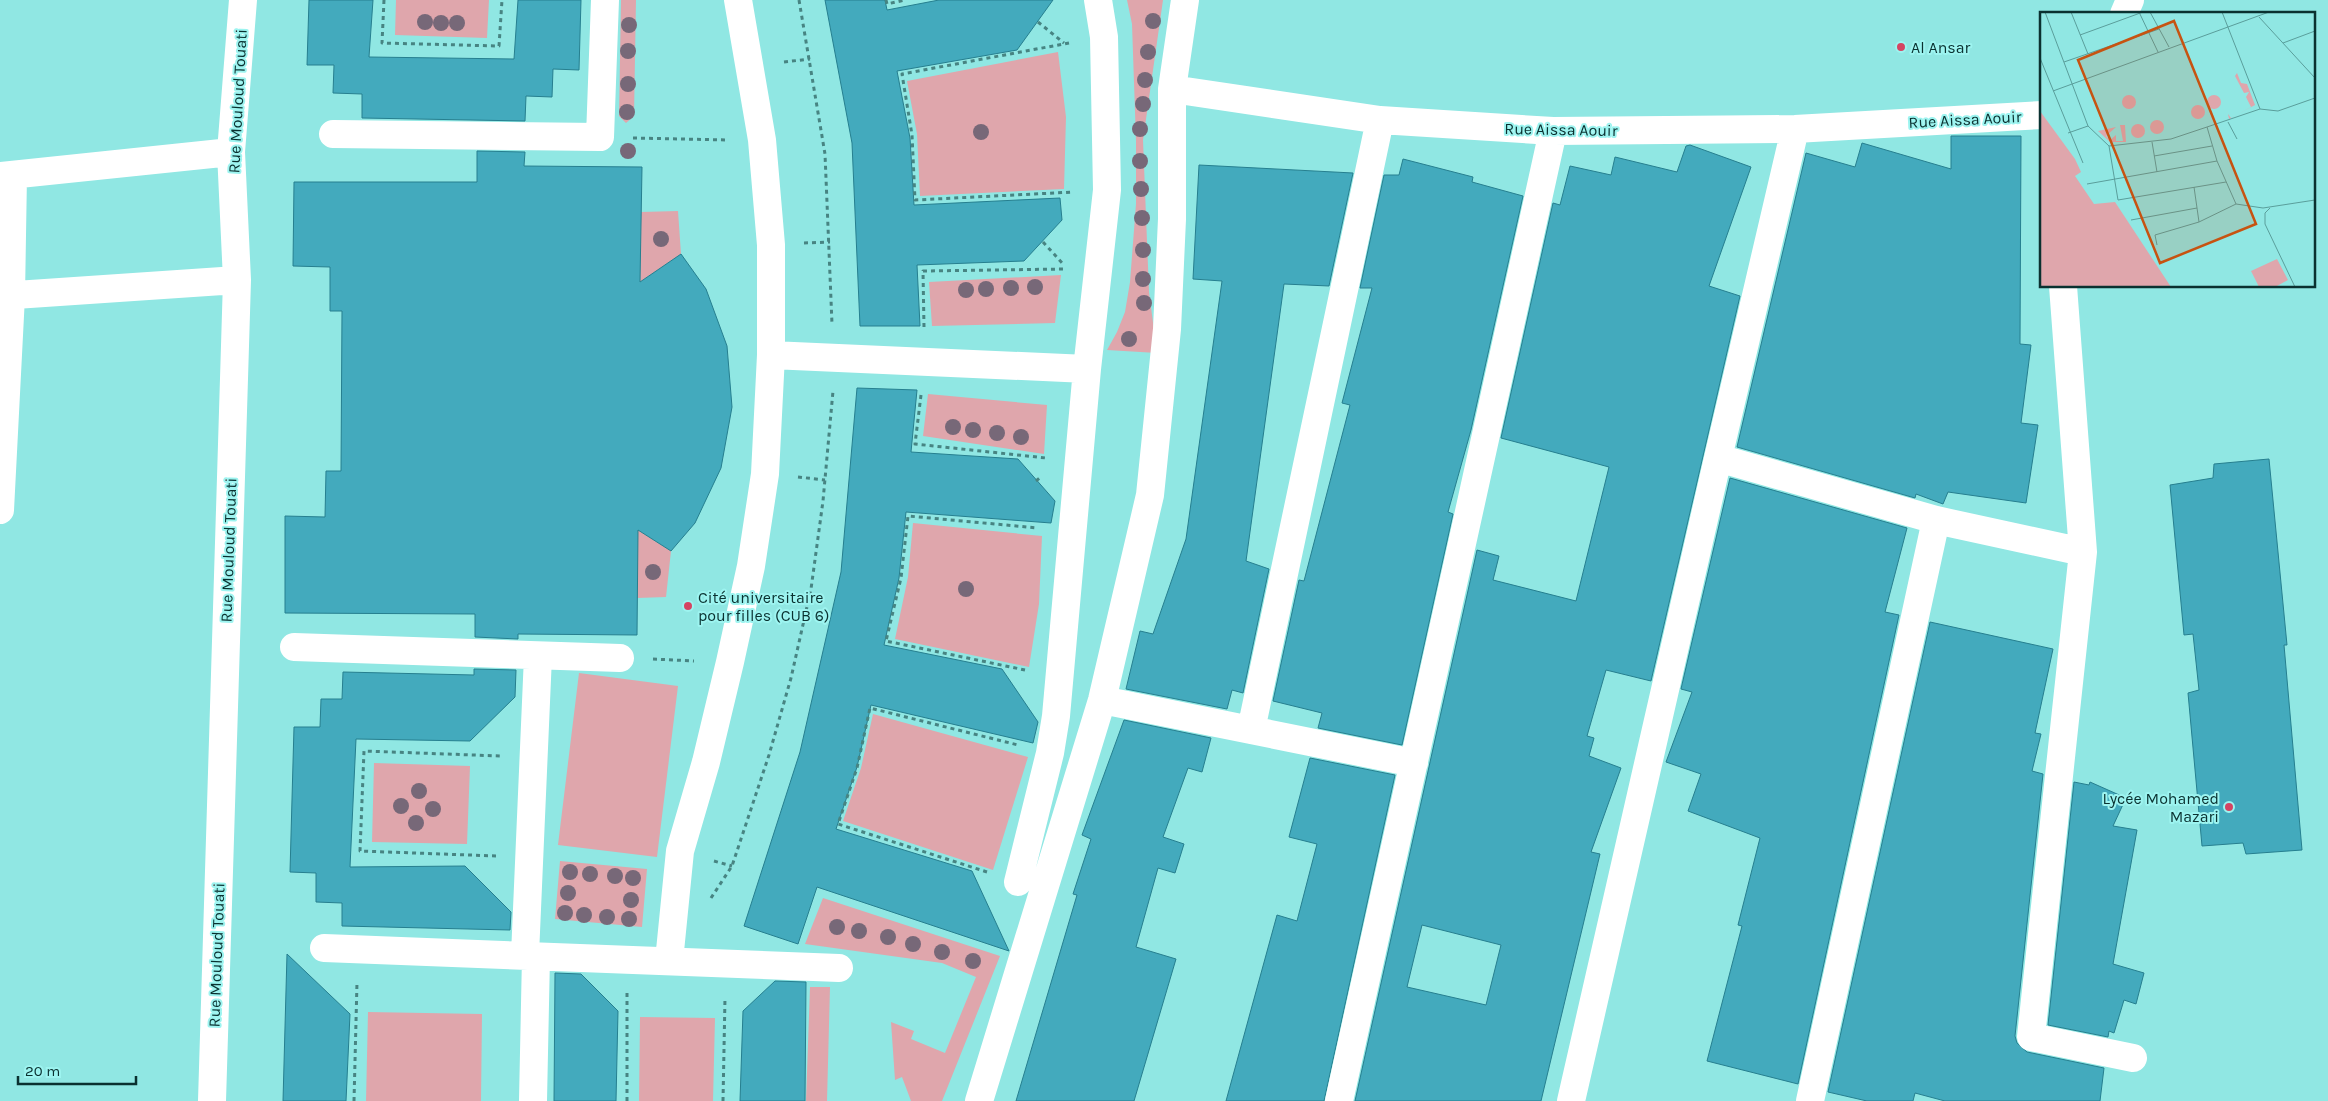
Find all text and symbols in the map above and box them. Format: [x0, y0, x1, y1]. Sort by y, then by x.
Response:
inset map [2040, 12, 2316, 288]
street label: Rue Mouloud Touati [224, 28, 251, 174]
place label: Al Ansar [1911, 38, 1971, 57]
marker: Al Ansar [1895, 41, 1907, 53]
street label: Rue Aissa Aouir [1908, 107, 2022, 132]
street label: Rue Aissa Aouir [1504, 119, 1618, 140]
street label: Rue Mouloud Touati [216, 478, 241, 623]
place label: Cité universitaire pour filles (CUB 6) [698, 588, 830, 625]
marker: Cité universitaire pour filles (CUB 6) [682, 600, 694, 612]
place label: Lycée Mohamed Mazari [2103, 789, 2219, 826]
marker: Lycée Mohamed Mazari [2223, 801, 2235, 813]
street label: Rue Mouloud Touati [204, 883, 229, 1028]
scale bar [18, 1054, 135, 1086]
text: 20 m [25, 1062, 60, 1080]

